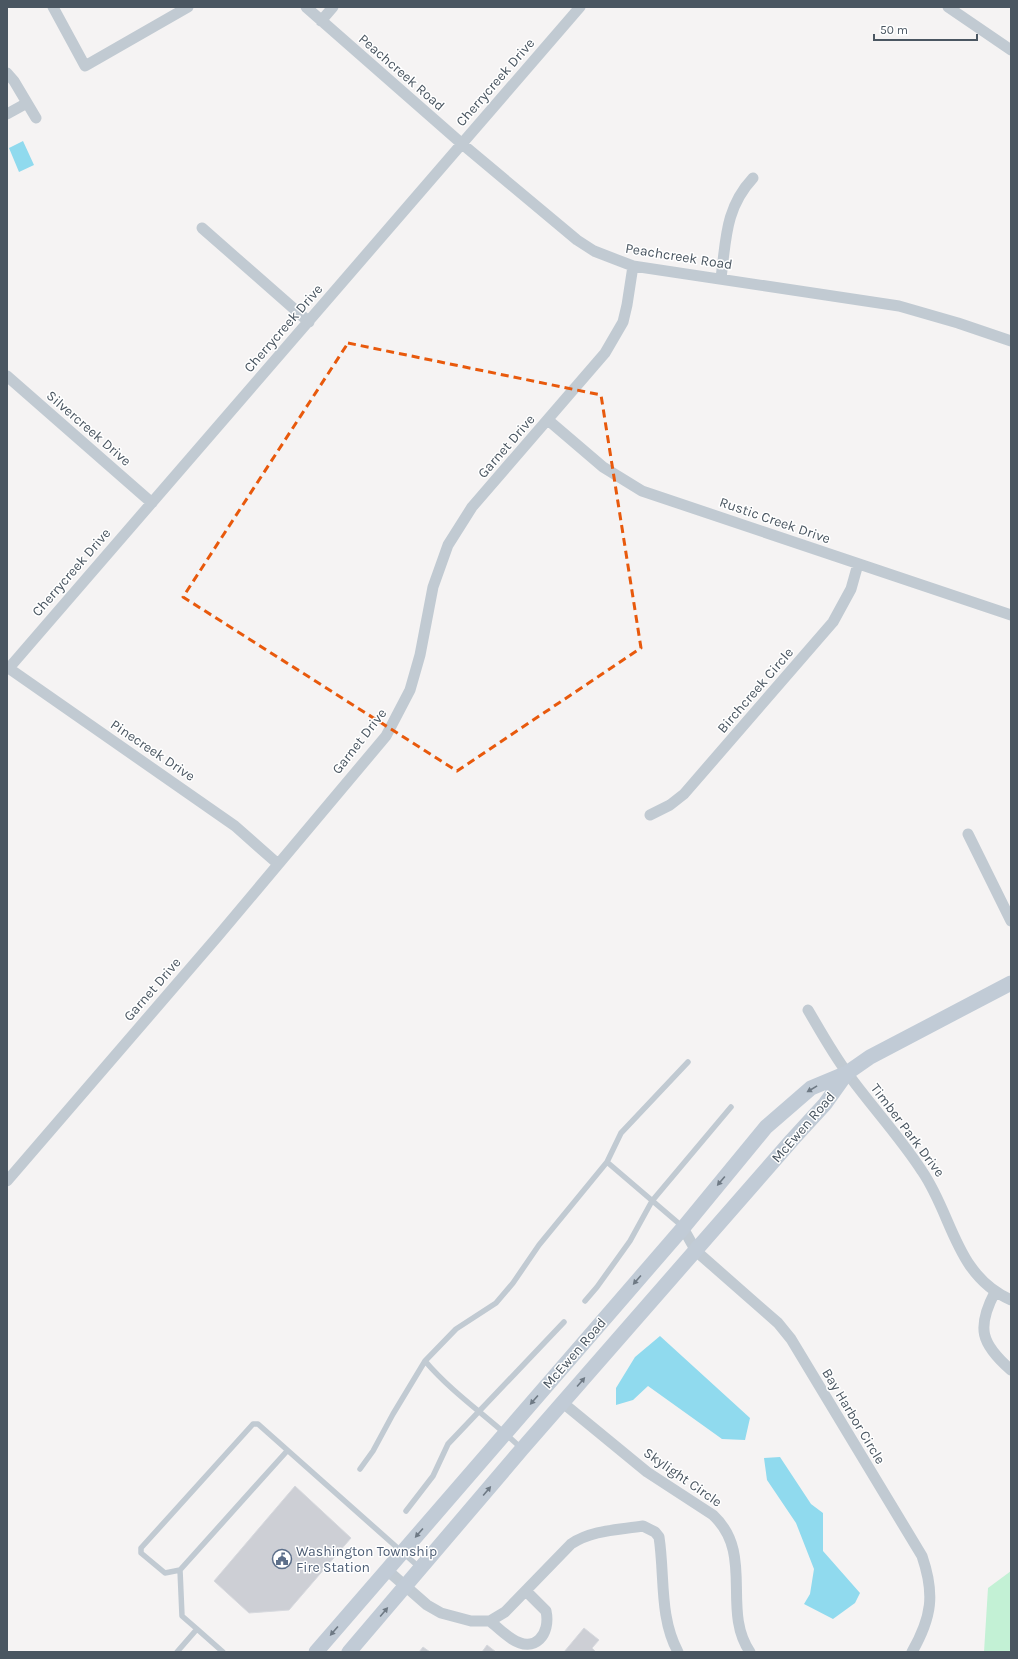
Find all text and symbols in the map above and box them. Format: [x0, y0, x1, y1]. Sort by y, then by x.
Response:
scale bar [874, 16, 977, 42]
text: 50 m [880, 23, 908, 37]
street label: Peachcreek Road [355, 30, 448, 114]
street label: Cherrycreek Drive [452, 35, 538, 130]
street label: Peachcreek Road [624, 240, 734, 273]
street label: Cherrycreek Drive [240, 281, 326, 376]
street label: Silvercreek Drive [43, 387, 134, 470]
street label: Garnet Drive [474, 411, 539, 482]
street label: Rustic Creek Drive [717, 493, 833, 547]
street label: Cherrycreek Drive [28, 525, 114, 620]
street label: Birchcreek Circle [714, 644, 797, 737]
street label: Garnet Drive [328, 705, 390, 778]
street label: Pinecreek Drive [107, 716, 198, 785]
street label: Garnet Drive [120, 954, 185, 1025]
street label: Timber Park Drive [867, 1080, 948, 1180]
one-way arrow [806, 1085, 817, 1092]
street label: McEwen Road [768, 1088, 839, 1166]
one-way arrow [717, 1176, 726, 1187]
one-way arrow [633, 1275, 642, 1286]
street label: McEwen Road [539, 1314, 610, 1392]
street label: Bay Harbor Circle [818, 1365, 889, 1467]
one-way arrow [576, 1377, 585, 1386]
one-way arrow [529, 1395, 538, 1405]
street label: Skylight Circle [640, 1444, 725, 1511]
one-way arrow [483, 1485, 492, 1496]
one-way arrow [415, 1529, 424, 1538]
place label: Washington Township Fire Station [296, 1543, 437, 1576]
public building icon: Washington Township Fire Station [271, 1548, 293, 1570]
one-way arrow [379, 1606, 388, 1617]
one-way arrow [329, 1626, 338, 1637]

